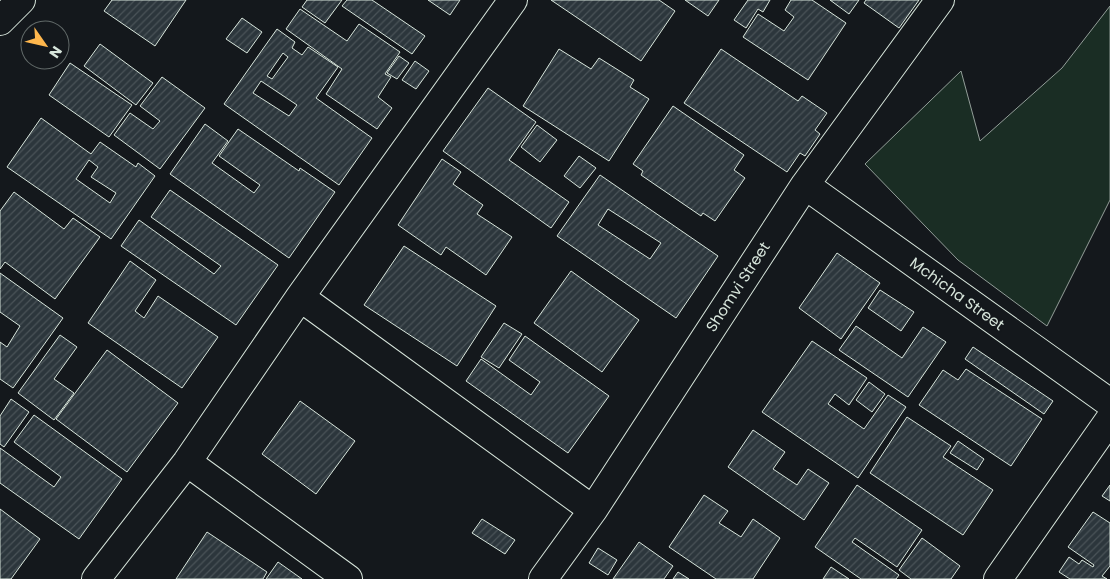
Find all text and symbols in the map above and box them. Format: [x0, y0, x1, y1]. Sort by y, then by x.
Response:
north arrow [20, 20, 70, 70]
text: N [45, 42, 67, 62]
street label: Shomvi Street [701, 238, 775, 336]
street label: Mchicha Street [906, 252, 1009, 335]

